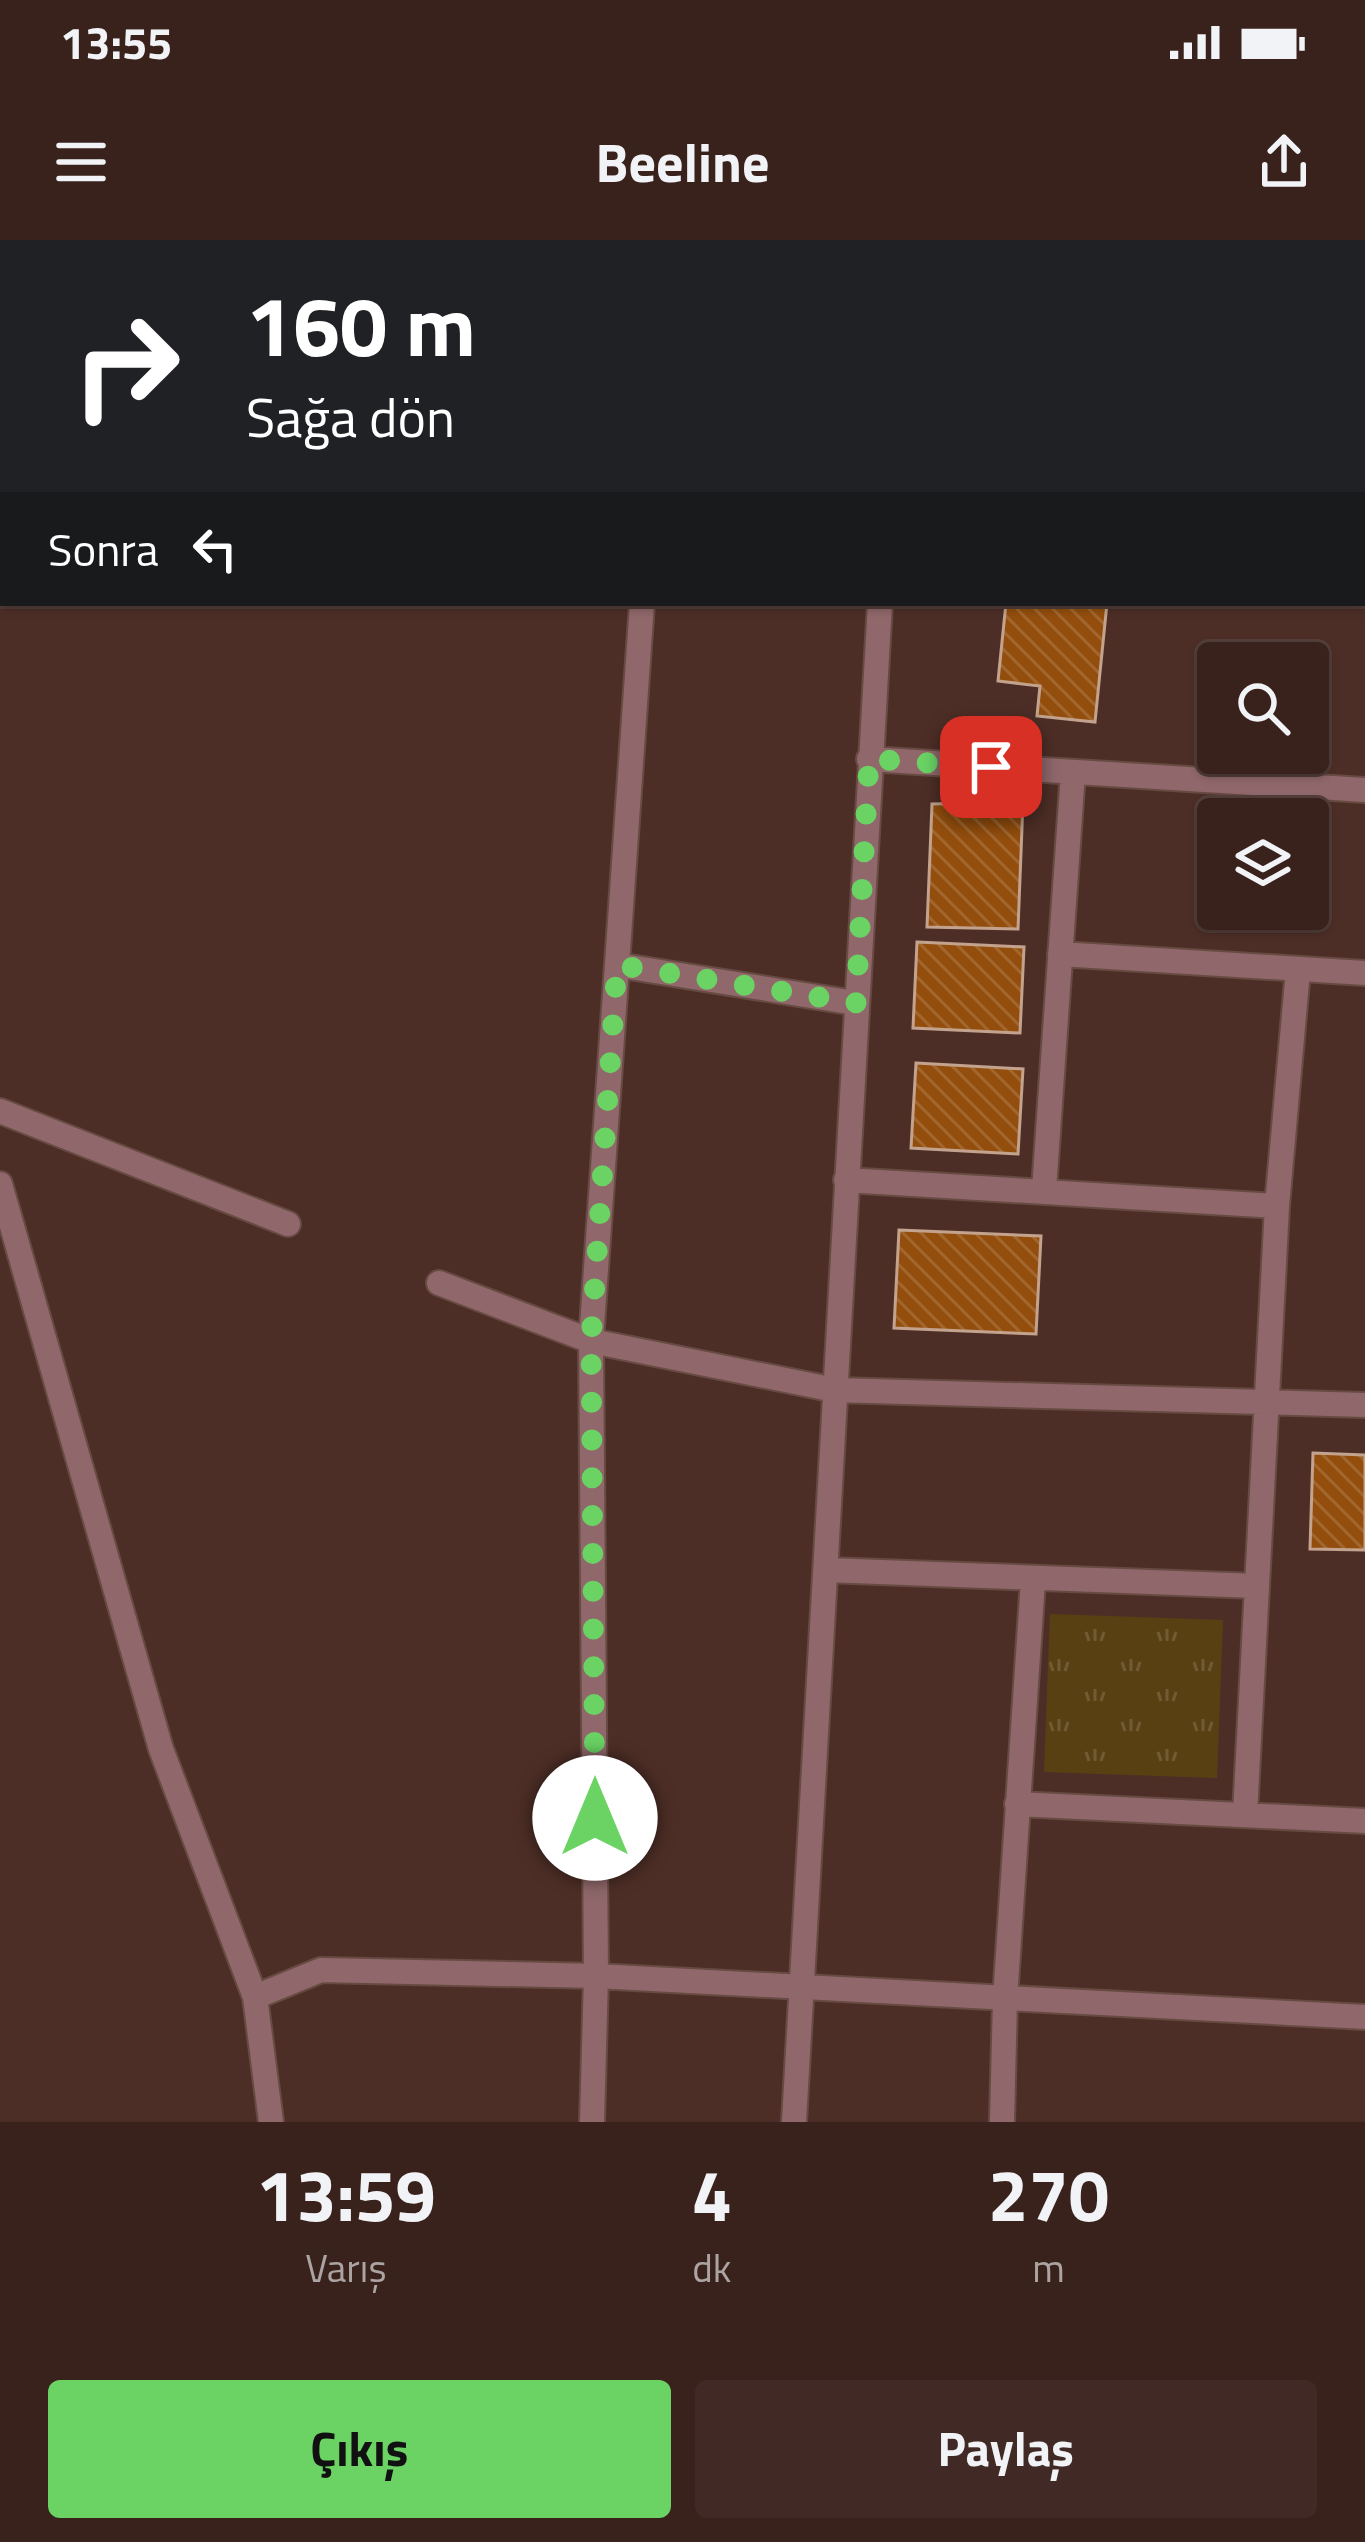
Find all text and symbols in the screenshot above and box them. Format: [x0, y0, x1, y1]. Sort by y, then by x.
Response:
text: 13:55 [60, 8, 172, 76]
text: Beeline [596, 121, 769, 203]
icon: menu [48, 129, 114, 195]
icon: share [1251, 129, 1317, 195]
text: 160 m [246, 261, 476, 389]
icon: right [48, 288, 204, 444]
text: Sağa dön [246, 376, 455, 458]
text: Sonra [48, 515, 158, 583]
icon: left [182, 516, 248, 582]
map controls [1197, 642, 1329, 930]
button: search [1197, 642, 1329, 774]
pin [940, 716, 1042, 818]
icon: arrive [958, 734, 1024, 800]
button: layers [1197, 798, 1329, 930]
position arrow [532, 1755, 658, 1881]
text: 13:59 [256, 2139, 436, 2249]
text: 4 [692, 2139, 732, 2249]
text: 270 [988, 2139, 1109, 2249]
text: Varış [305, 2238, 387, 2297]
text: dk [692, 2238, 732, 2297]
text: m [1032, 2238, 1065, 2297]
button: Çıkış [48, 2380, 671, 2518]
button: Paylaş [695, 2380, 1317, 2518]

